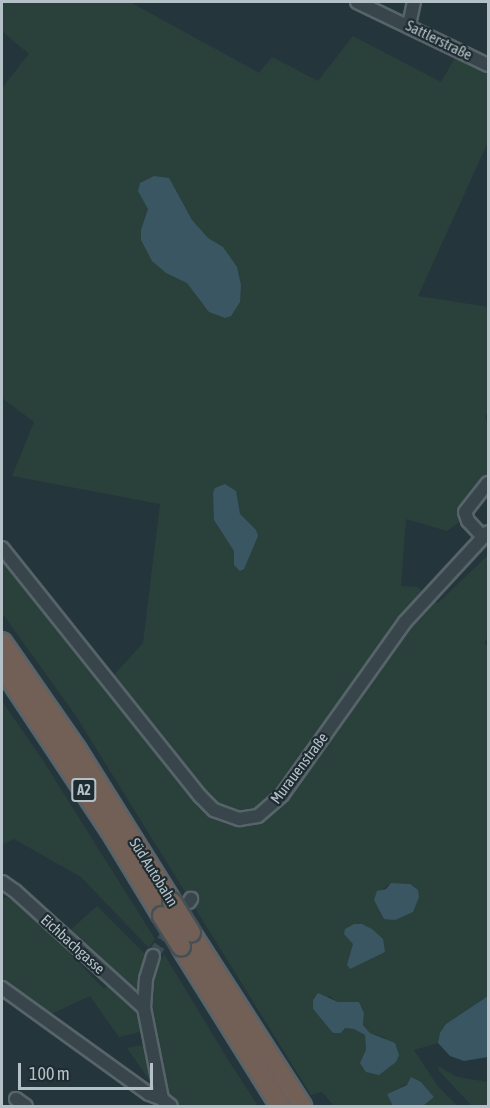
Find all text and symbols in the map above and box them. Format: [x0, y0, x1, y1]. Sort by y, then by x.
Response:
street label: Sattlerstraße [403, 16, 475, 64]
street label: Murauenstraße [266, 729, 332, 807]
road number: A2 [70, 779, 98, 801]
street label: Süd Autobahn [126, 835, 182, 909]
street label: Eichbachgasse [37, 911, 109, 977]
scale bar [21, 1051, 156, 1089]
text: 100 m [29, 1063, 70, 1084]

